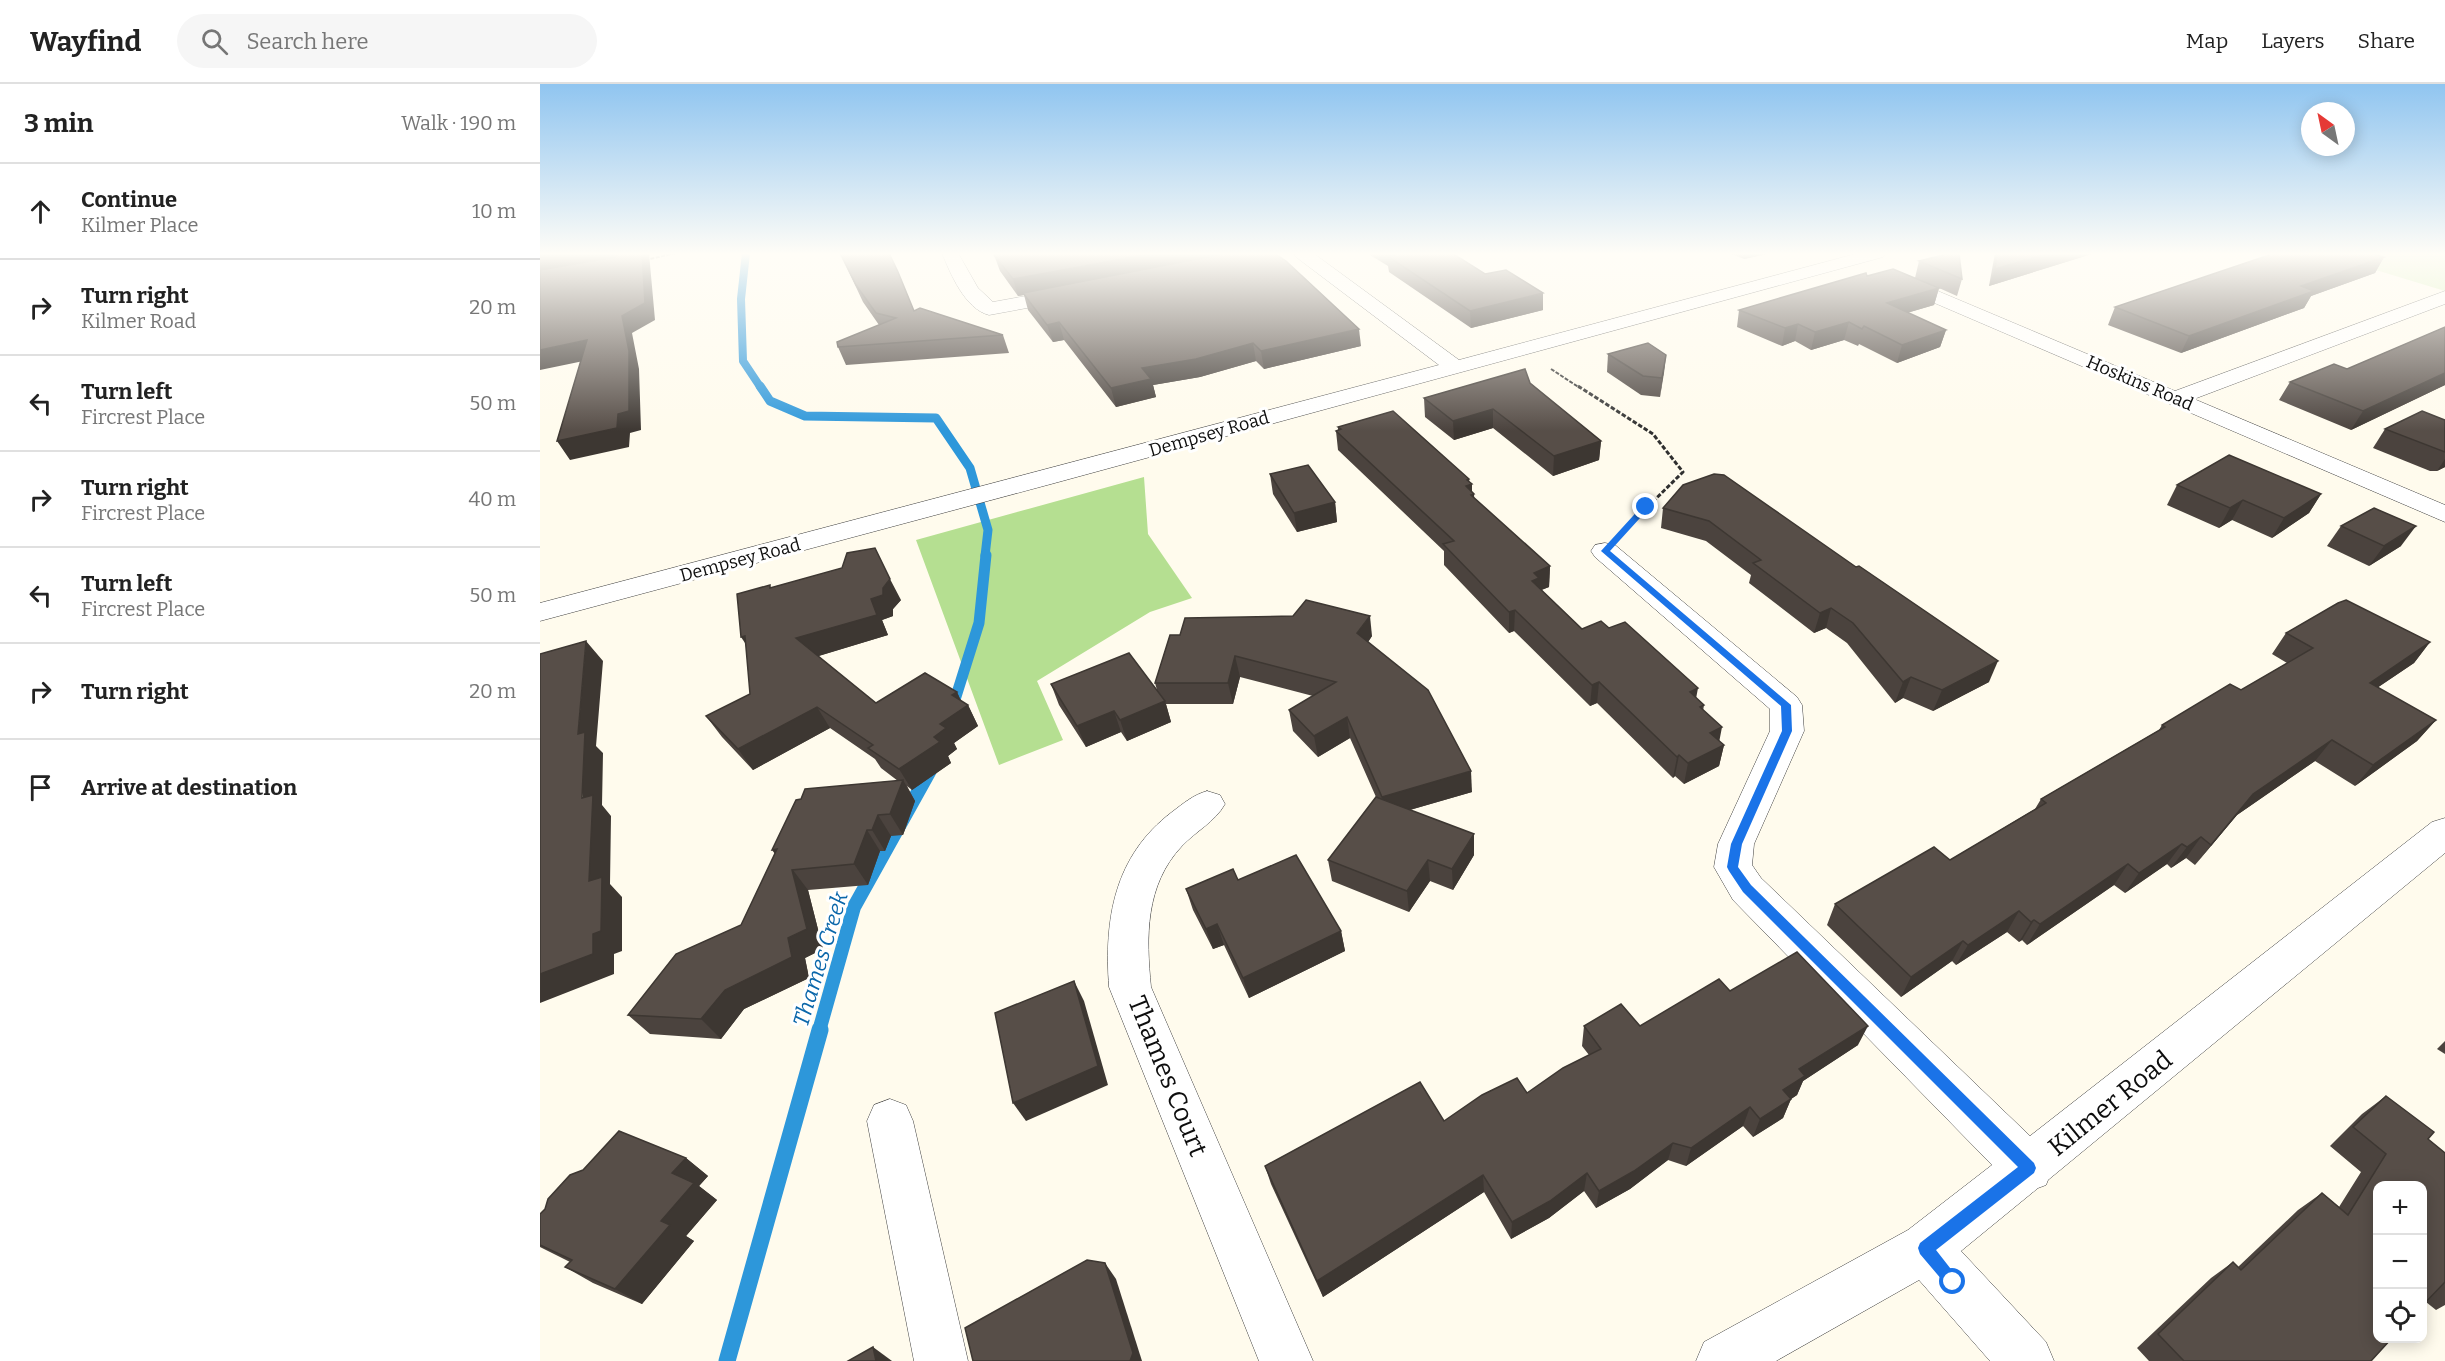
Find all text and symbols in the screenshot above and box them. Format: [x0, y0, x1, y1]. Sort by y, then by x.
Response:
search box [177, 14, 597, 68]
text: Wayfind [30, 25, 141, 58]
icon: search [198, 25, 231, 58]
text: Search here [246, 28, 369, 55]
text: Map [2186, 28, 2228, 54]
text: Layers [2261, 28, 2325, 54]
text: Share [2358, 28, 2415, 54]
north arrow [2301, 102, 2355, 156]
text: 3 min [24, 108, 93, 139]
text: Walk · 190 m [401, 111, 516, 135]
text: Continue [81, 186, 177, 213]
icon: ahead [24, 195, 57, 228]
text: 10 m [472, 199, 516, 223]
text: Kilmer Place [81, 213, 198, 237]
text: Turn right [81, 282, 189, 309]
icon: right [24, 291, 57, 324]
text: 20 m [469, 295, 516, 319]
text: Kilmer Road [81, 309, 196, 333]
street label: Hoskins Road [2083, 351, 2197, 416]
text: Turn left [81, 378, 173, 405]
icon: left [24, 387, 57, 420]
text: 50 m [469, 391, 516, 415]
text: Fircrest Place [81, 405, 205, 429]
street label: Dempsey Road [1146, 406, 1272, 462]
text: Turn right [81, 474, 189, 501]
icon: right [24, 483, 57, 516]
text: 40 m [468, 487, 516, 511]
route end [1632, 493, 1658, 519]
text: Fircrest Place [81, 501, 205, 525]
street label: Dempsey Road [677, 533, 803, 587]
text: Turn left [81, 570, 173, 597]
icon: left [24, 579, 57, 612]
text: 50 m [469, 583, 516, 607]
text: Fircrest Place [81, 597, 205, 621]
icon: right [24, 675, 57, 708]
text: Turn right [81, 678, 189, 705]
text: 20 m [469, 679, 516, 703]
icon: arrive [24, 771, 57, 804]
text: Arrive at destination [81, 774, 297, 801]
water label: Thames Creek [787, 887, 854, 1030]
street label: Thames Court [1121, 992, 1214, 1161]
street label: Kilmer Road [2042, 1044, 2178, 1163]
map controls [2373, 1181, 2427, 1343]
button: + [2373, 1181, 2427, 1235]
button: − [2373, 1235, 2427, 1289]
route start [1939, 1268, 1965, 1294]
button: locate [2373, 1289, 2427, 1343]

